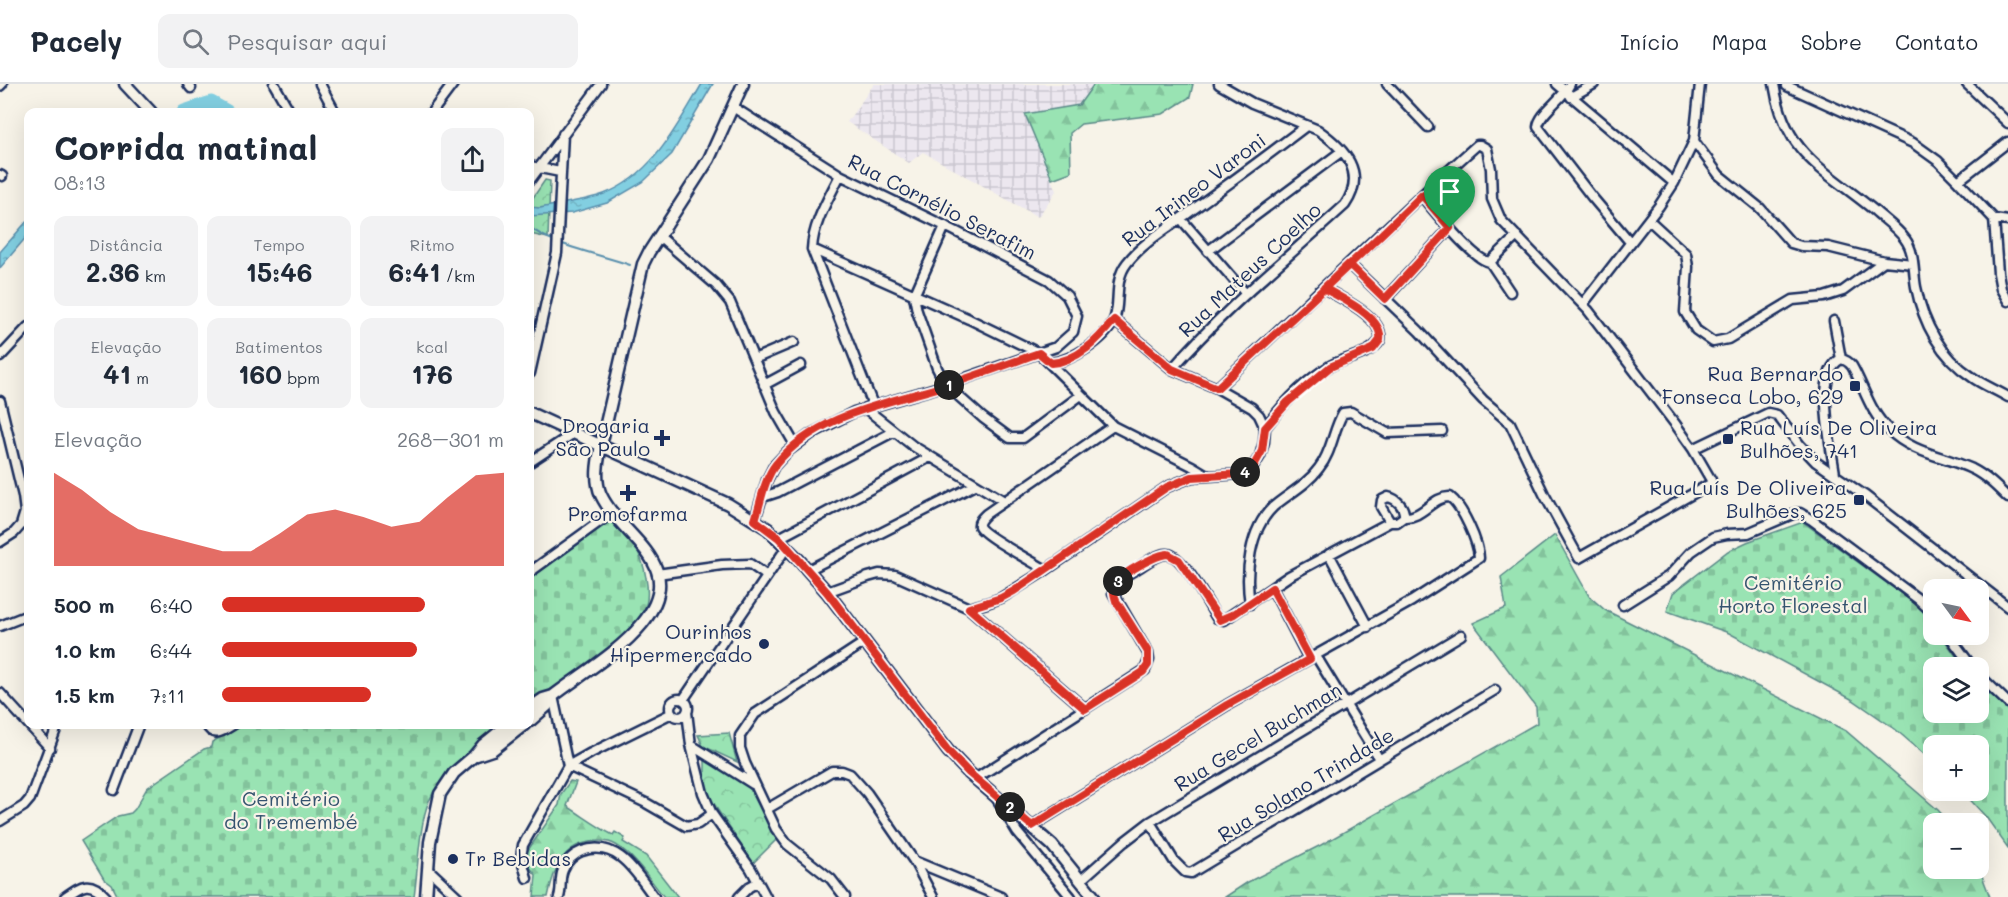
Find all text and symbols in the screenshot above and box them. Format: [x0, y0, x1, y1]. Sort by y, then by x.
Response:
search box [158, 14, 578, 68]
text: Pacely [30, 23, 122, 59]
icon: search [179, 25, 212, 58]
text: Pesquisar aqui [227, 27, 387, 56]
text: Início [1620, 28, 1679, 55]
text: Mapa [1712, 28, 1768, 55]
text: Sobre [1801, 28, 1862, 55]
text: Contato [1895, 28, 1978, 55]
text: Corrida matinal [54, 125, 317, 168]
street label: Rua Irineo Varoni [1116, 127, 1271, 252]
button: share [441, 128, 504, 191]
street label: Rua Cornélio Serafim [844, 147, 1041, 265]
pin [1424, 166, 1475, 228]
text: 08:13 [54, 169, 105, 195]
icon: arrive [1433, 175, 1466, 208]
street label: Rua Mateus Coelho [1172, 196, 1326, 342]
text: Distância [89, 234, 163, 255]
text: Tempo [254, 234, 304, 255]
text: Ritmo [410, 234, 454, 255]
text: 2.36 [86, 255, 140, 289]
text: 15:46 [245, 255, 313, 289]
text: 6:41 [389, 255, 441, 289]
text: km [140, 265, 166, 286]
text: /km [441, 265, 475, 286]
text: Elevação [91, 336, 161, 357]
text: Batimentos [235, 336, 323, 357]
text: kcal [416, 336, 448, 357]
text: 41 [103, 357, 131, 391]
text: 160 [238, 357, 282, 391]
text: 176 [411, 357, 453, 391]
place label: Rua Bernardo Fonseca Lobo, 629 [1662, 360, 1843, 409]
text: m [131, 367, 149, 388]
text: bpm [282, 367, 320, 388]
pin: 1 [934, 370, 964, 400]
text: 1 [945, 374, 953, 395]
marker: Rua Bernardo Fonseca Lobo, 629 [1848, 379, 1862, 393]
place label: Drogaria São Paulo [556, 412, 650, 461]
place label: Rua Luís De Oliveira Bulhões, 741 [1740, 414, 1938, 463]
text: Elevação [54, 426, 142, 452]
text: 268–301 m [397, 426, 504, 452]
marker: Drogaria São Paulo [655, 431, 669, 445]
marker: Rua Luís De Oliveira Bulhões, 741 [1721, 432, 1735, 446]
pin: 4 [1230, 457, 1260, 487]
text: 4 [1240, 461, 1250, 482]
place label: Rua Luís De Oliveira Bulhões, 625 [1649, 474, 1847, 523]
marker: Promofarma [621, 486, 635, 500]
marker: Rua Luís De Oliveira Bulhões, 625 [1852, 493, 1866, 507]
place label: Promofarma [568, 500, 688, 526]
pin: 3 [1103, 566, 1133, 596]
park label: Cemitério Horto Florestal [1718, 569, 1868, 618]
text: 3 [1113, 570, 1123, 591]
north arrow [1923, 579, 1989, 645]
map controls [1923, 579, 1989, 879]
text: 500 m [54, 592, 114, 618]
text: 6:40 [150, 592, 192, 618]
place label: Ourinhos Hipermercado [610, 618, 752, 667]
text: 1.0 km [54, 637, 116, 663]
text: 6:44 [150, 637, 192, 663]
marker: Ourinhos Hipermercado [757, 637, 771, 651]
button: layers [1923, 657, 1989, 723]
street label: Rua Gecel Buchman [1169, 676, 1346, 797]
text: 1.5 km [54, 682, 115, 708]
text: 7:11 [150, 682, 185, 708]
street label: Rua Solano Trindade [1213, 721, 1398, 847]
button: + [1923, 735, 1989, 801]
park label: Cemitério do Tremembé [224, 785, 358, 834]
pin: 2 [995, 792, 1025, 822]
text: 2 [1006, 796, 1014, 817]
button: − [1923, 813, 1989, 879]
place label: Tr Bebidas [465, 845, 571, 871]
marker: Tr Bebidas [446, 852, 460, 866]

